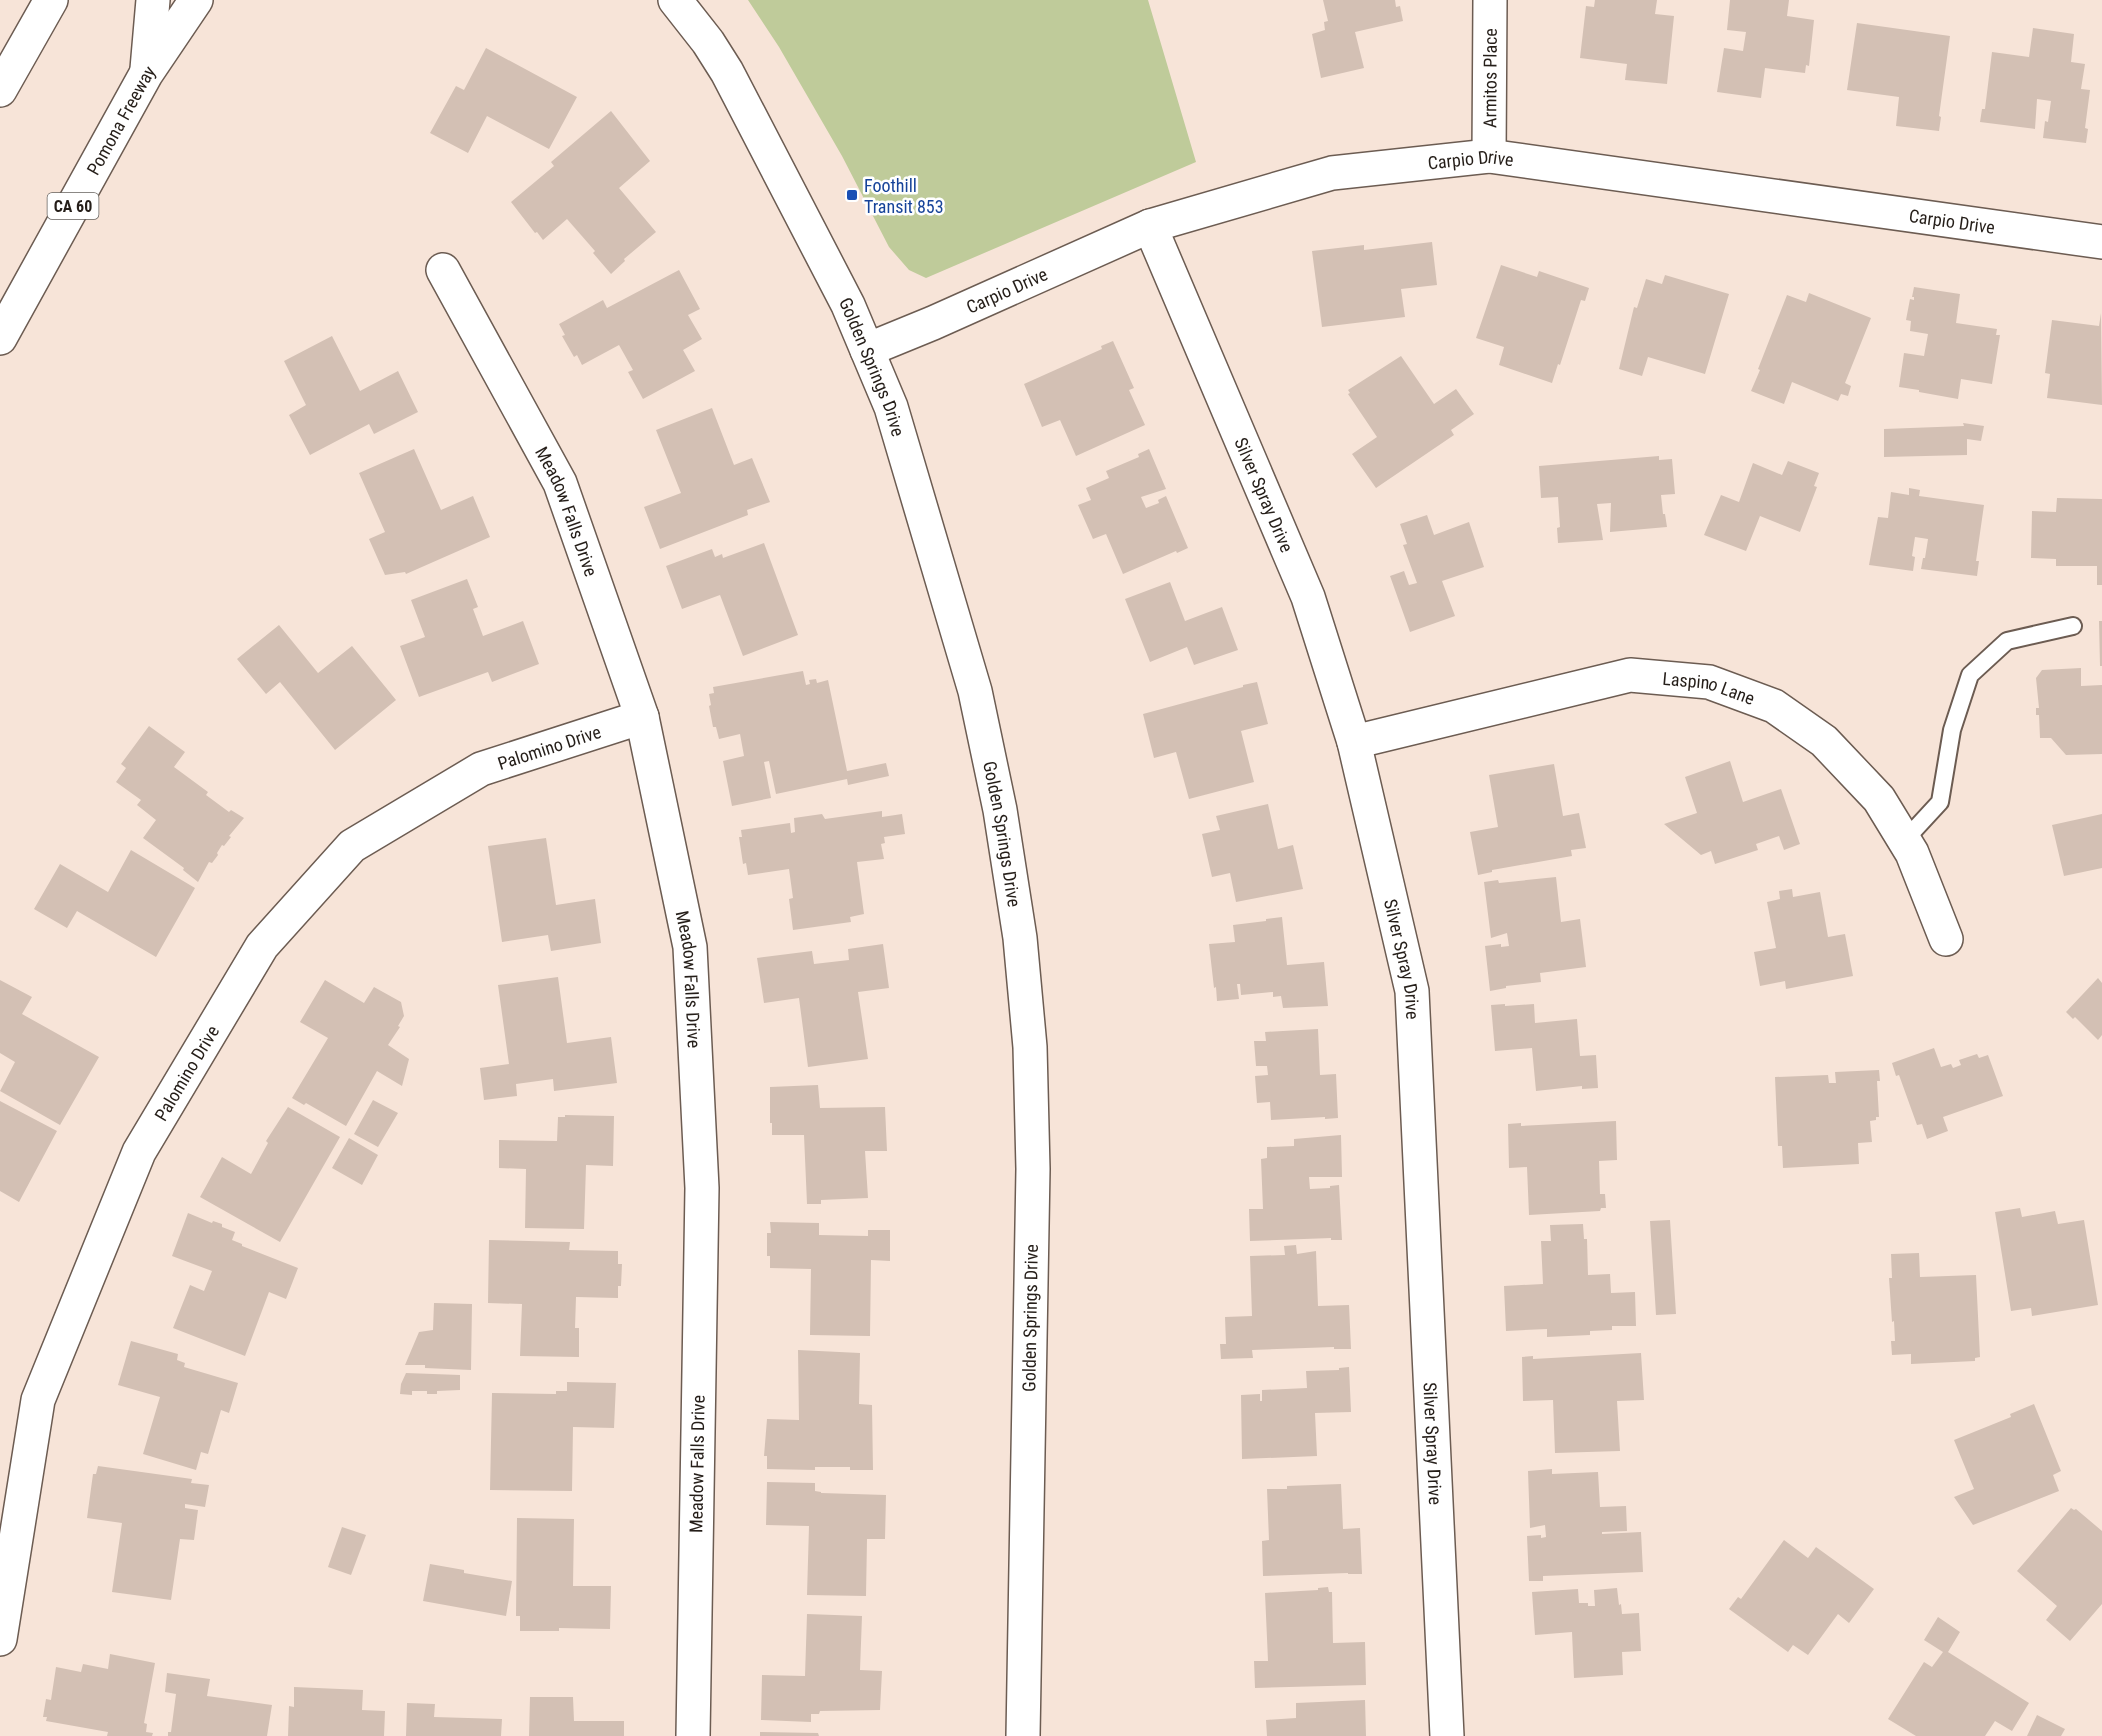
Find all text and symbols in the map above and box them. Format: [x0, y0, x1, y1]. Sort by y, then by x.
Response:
street label: Armitos Place [1479, 28, 1500, 128]
street label: Pomona Freeway [82, 61, 159, 178]
street label: Carpio Drive [1427, 145, 1515, 173]
place label: Foothill Transit 853 [864, 175, 944, 217]
marker: Foothill Transit 853 [845, 188, 859, 202]
road number: CA 60 [48, 193, 98, 219]
street label: Carpio Drive [1908, 205, 1996, 237]
street label: Carpio Drive [963, 263, 1050, 317]
street label: Golden Springs Drive [835, 294, 910, 439]
street label: Silver Spray Drive [1231, 434, 1298, 555]
street label: Meadow Falls Drive [532, 443, 602, 579]
street label: Laspino Lane [1662, 667, 1758, 708]
street label: Palomino Drive [495, 721, 603, 773]
street label: Golden Springs Drive [979, 759, 1026, 908]
street label: Silver Spray Drive [1380, 897, 1424, 1020]
street label: Meadow Falls Drive [672, 909, 706, 1049]
street label: Palomino Drive [150, 1021, 223, 1124]
street label: Golden Springs Drive [1018, 1244, 1042, 1392]
street label: Silver Spray Drive [1420, 1382, 1447, 1505]
street label: Meadow Falls Drive [685, 1395, 709, 1533]

